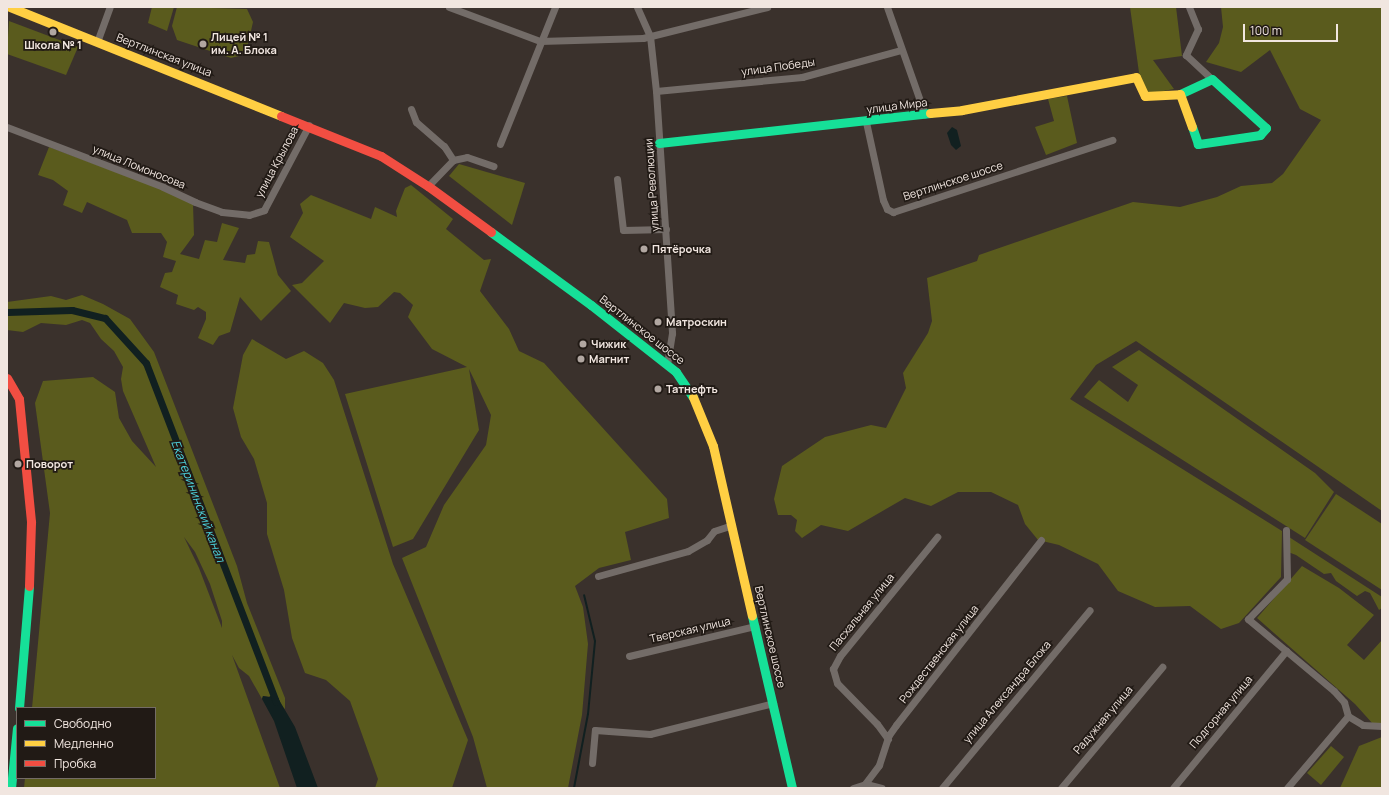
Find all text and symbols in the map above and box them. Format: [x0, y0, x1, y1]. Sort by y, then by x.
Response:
scale bar [1245, 16, 1340, 42]
text: 100 m [1250, 22, 1282, 39]
marker: Школа № 1 [48, 27, 58, 37]
street label: Вертлинская улица [114, 31, 214, 79]
place label: Лицей № 1 им. А. Блока [211, 31, 277, 57]
place label: Школа № 1 [24, 38, 82, 52]
marker: Лицей № 1 им. А. Блока [198, 39, 208, 49]
street label: улица Победы [740, 55, 816, 79]
street label: улица Мира [866, 96, 928, 116]
street label: улица Крылова [253, 124, 301, 200]
street label: улица Революции [642, 138, 662, 232]
street label: улица Ломоносова [91, 142, 187, 192]
street label: Вертлинское шоссе [901, 159, 1005, 203]
place label: Пятёрочка [652, 242, 711, 256]
marker: Пятёрочка [639, 244, 649, 254]
street label: Вертлинское шоссе [597, 293, 687, 367]
place label: Матроскин [666, 315, 727, 329]
marker: Матроскин [653, 317, 663, 327]
place label: Чижик [591, 337, 626, 351]
marker: Чижик [578, 339, 588, 349]
place label: Магнит [589, 352, 629, 366]
marker: Магнит [576, 354, 586, 364]
place label: Татнефть [666, 382, 718, 396]
marker: Татнефть [653, 384, 663, 394]
water label: Екатерининский канал [168, 438, 228, 564]
place label: Поворот [26, 457, 73, 471]
marker: Поворот [13, 459, 23, 469]
street label: Пасхальная улица [827, 571, 897, 653]
street label: Вертлинское шоссе [752, 585, 788, 689]
street label: Рождественская улица [897, 602, 981, 706]
street label: Тверская улица [648, 614, 732, 646]
street label: улица Александра Блока [960, 638, 1054, 746]
street label: Подгорная улица [1187, 673, 1255, 751]
street label: Радужная улица [1071, 683, 1135, 757]
legend [16, 707, 156, 779]
text: Свободно [54, 715, 112, 732]
text: Медленно [54, 735, 114, 752]
text: Пробка [54, 755, 96, 772]

